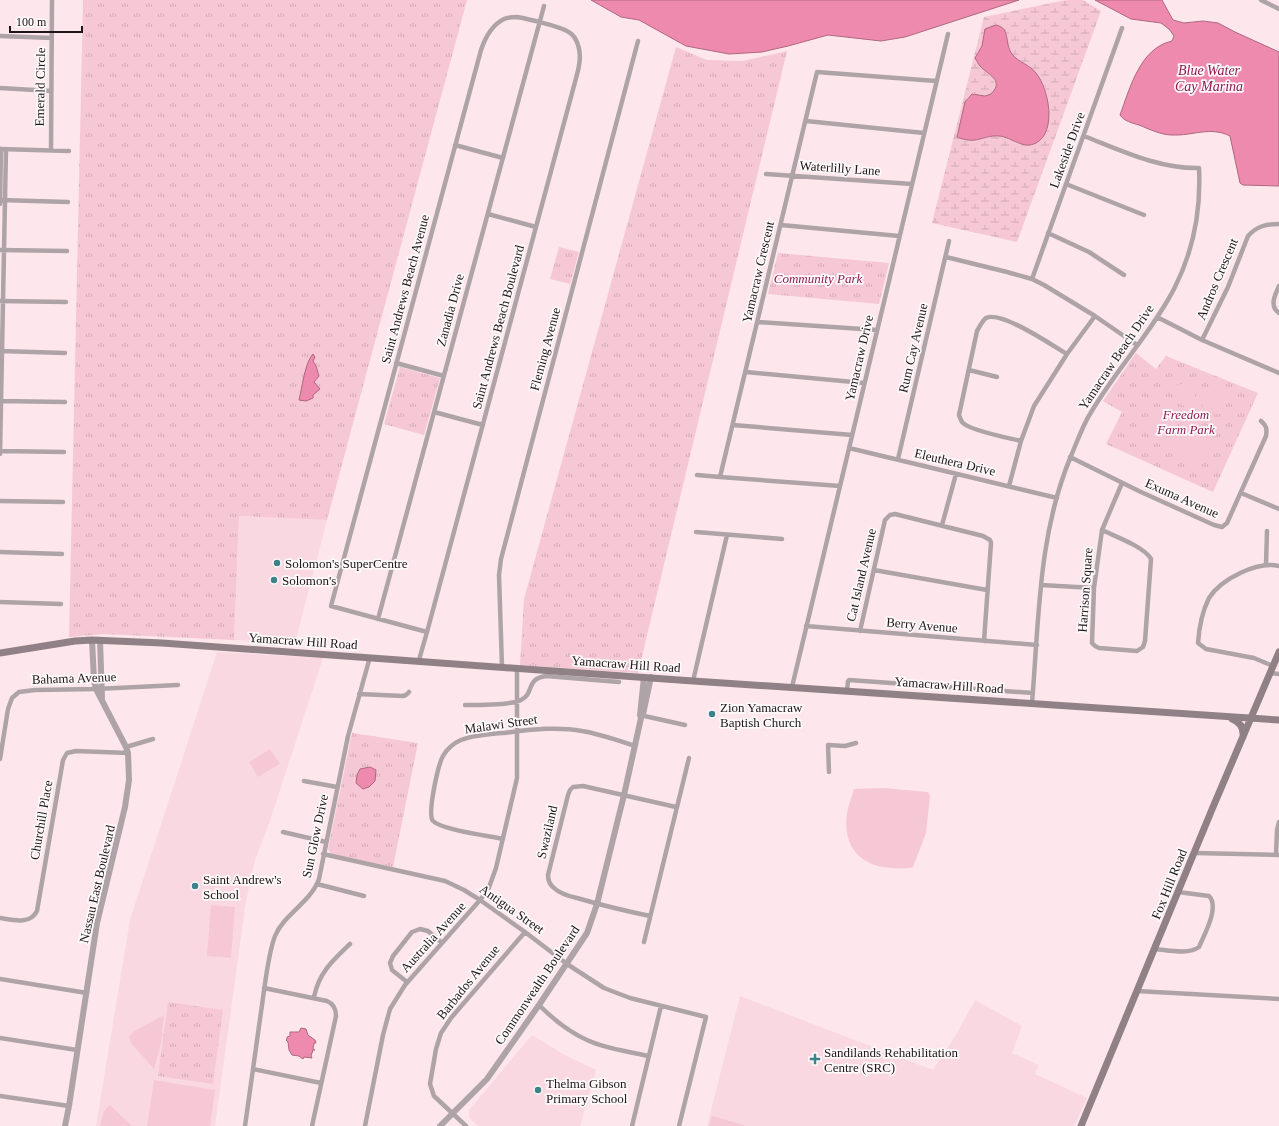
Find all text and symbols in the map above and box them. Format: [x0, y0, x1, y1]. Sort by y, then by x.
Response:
scale bar [10, 8, 82, 34]
text: 100 m [16, 15, 47, 29]
street label: Emerald Circle [32, 47, 48, 127]
water label: Blue Water Cay Marina [1175, 63, 1243, 94]
street label: Lakeside Drive [1046, 110, 1088, 190]
street label: Waterlilly Lane [799, 158, 881, 178]
street label: Saint Andrews Beach Avenue [378, 213, 432, 365]
street label: Yamacraw Crescent [739, 219, 777, 324]
street label: Andros Crescent [1193, 236, 1241, 322]
street label: Saint Andrews Beach Boulevard [469, 243, 527, 411]
park label: Community Park [774, 271, 862, 286]
street label: Zanadia Drive [433, 272, 467, 348]
street label: Yamacraw Beach Drive [1075, 301, 1157, 412]
street label: Rum Cay Avenue [895, 302, 931, 394]
street label: Fleming Avenue [527, 306, 563, 392]
street label: Yamacraw Drive [842, 313, 876, 402]
park label: Freedom Farm Park [1156, 407, 1215, 437]
street label: Eleuthera Drive [913, 445, 997, 479]
street label: Exuma Avenue [1143, 475, 1221, 521]
street label: Cat Island Avenue [843, 527, 879, 623]
street label: Harrison Square [1075, 547, 1095, 633]
place label: Solomon's SuperCentre [285, 556, 408, 571]
marker: Solomon's SuperCentre [272, 558, 282, 568]
place label: Solomon's [282, 573, 336, 588]
marker: Solomon's [269, 575, 279, 585]
street label: Berry Avenue [886, 614, 959, 636]
street label: Yamacraw Hill Road [248, 630, 358, 652]
street label: Yamacraw Hill Road [571, 653, 681, 675]
street label: Bahama Avenue [31, 669, 117, 687]
street label: Yamacraw Hill Road [894, 674, 1004, 696]
place label: Zion Yamacraw Baptish Church [720, 700, 803, 730]
marker: Zion Yamacraw Baptish Church [707, 709, 717, 719]
street label: Malawi Street [464, 711, 539, 737]
street label: Churchill Place [27, 779, 55, 861]
street label: Sun Glow Drive [299, 793, 331, 879]
street label: Swaziland [534, 803, 561, 860]
street label: Nassau East Boulevard [76, 823, 118, 944]
street label: Fox Hill Road [1148, 846, 1190, 921]
place label: Saint Andrew's School [203, 872, 282, 902]
marker: Saint Andrew's School [190, 881, 200, 891]
street label: Antigua Street [477, 881, 548, 937]
street label: Australia Avenue [397, 899, 469, 975]
street label: Commonwealth Boulevard [492, 922, 583, 1047]
street label: Barbados Avenue [434, 942, 503, 1022]
place label: Sandilands Rehabilitation Centre (SRC) [824, 1045, 958, 1075]
marker: Sandilands Rehabilitation Centre (SRC) [809, 1053, 821, 1065]
place label: Thelma Gibson Primary School [546, 1076, 628, 1106]
marker: Thelma Gibson Primary School [533, 1085, 543, 1095]

